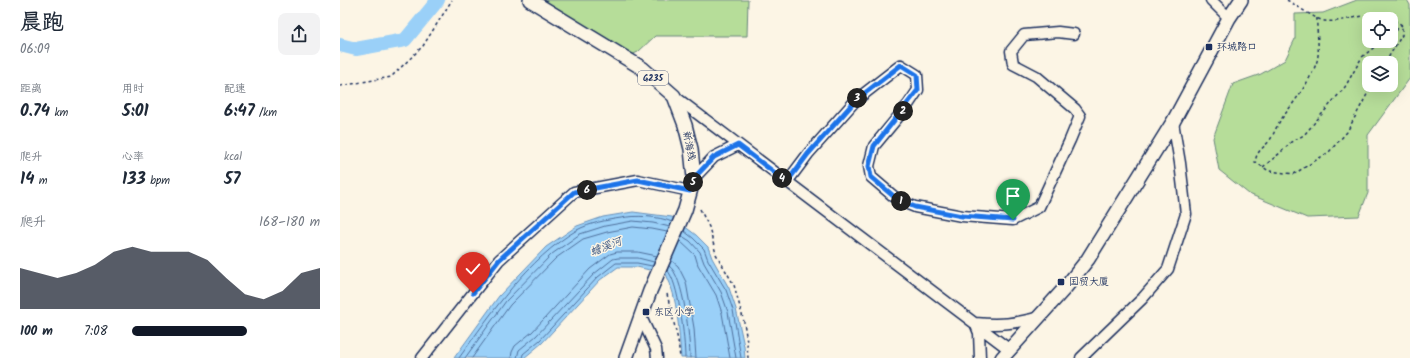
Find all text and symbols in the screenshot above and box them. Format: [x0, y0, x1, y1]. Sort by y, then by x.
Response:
text: 晨跑 [20, 6, 64, 41]
map controls [1362, 12, 1398, 92]
button: locate [1362, 12, 1398, 48]
button: share [278, 13, 320, 55]
text: 06:09 [20, 39, 50, 60]
place label: 环城路口 [1217, 39, 1257, 55]
marker: 环城路口 [1204, 42, 1214, 52]
button: layers [1362, 56, 1398, 92]
road number: G235 [638, 71, 668, 85]
text: 距离 [20, 80, 42, 98]
text: 用时 [122, 80, 144, 98]
text: 配速 [224, 80, 246, 98]
pin: 3 [847, 88, 867, 108]
text: 3 [854, 89, 860, 107]
text: 0.74 [20, 98, 50, 125]
text: 5:01 [122, 98, 149, 125]
text: 6:47 [224, 98, 255, 125]
pin: 2 [893, 101, 913, 121]
text: 2 [900, 102, 906, 120]
text: km [50, 104, 68, 122]
text: /km [255, 104, 277, 122]
street label: 新海线 [678, 130, 700, 162]
text: 爬升 [20, 148, 42, 166]
text: 心率 [122, 148, 144, 166]
text: kcal [224, 148, 242, 166]
text: 14 [20, 166, 34, 193]
text: 133 [122, 166, 146, 193]
text: 57 [224, 166, 241, 193]
pin: 4 [772, 168, 792, 188]
text: 4 [779, 169, 785, 187]
text: m [34, 172, 48, 190]
text: bpm [146, 172, 170, 190]
pin: 5 [683, 172, 703, 192]
text: 5 [690, 173, 696, 191]
pin [996, 179, 1030, 220]
pin: 6 [577, 180, 597, 200]
text: 6 [584, 181, 590, 199]
icon: arrive [1002, 185, 1024, 207]
pin: 1 [891, 191, 911, 211]
text: 1 [899, 192, 903, 210]
text: 爬升 [20, 212, 46, 233]
text: 168–180 m [259, 212, 320, 233]
water label: 蟾溪河 [587, 232, 626, 261]
pin [456, 252, 490, 293]
icon: check [462, 258, 484, 280]
place label: 国贸大厦 [1069, 274, 1109, 290]
marker: 国贸大厦 [1056, 277, 1066, 287]
place label: 东区小学 [654, 304, 694, 320]
marker: 东区小学 [641, 307, 651, 317]
text: 100 m [20, 321, 53, 342]
text: 7:08 [84, 321, 108, 342]

